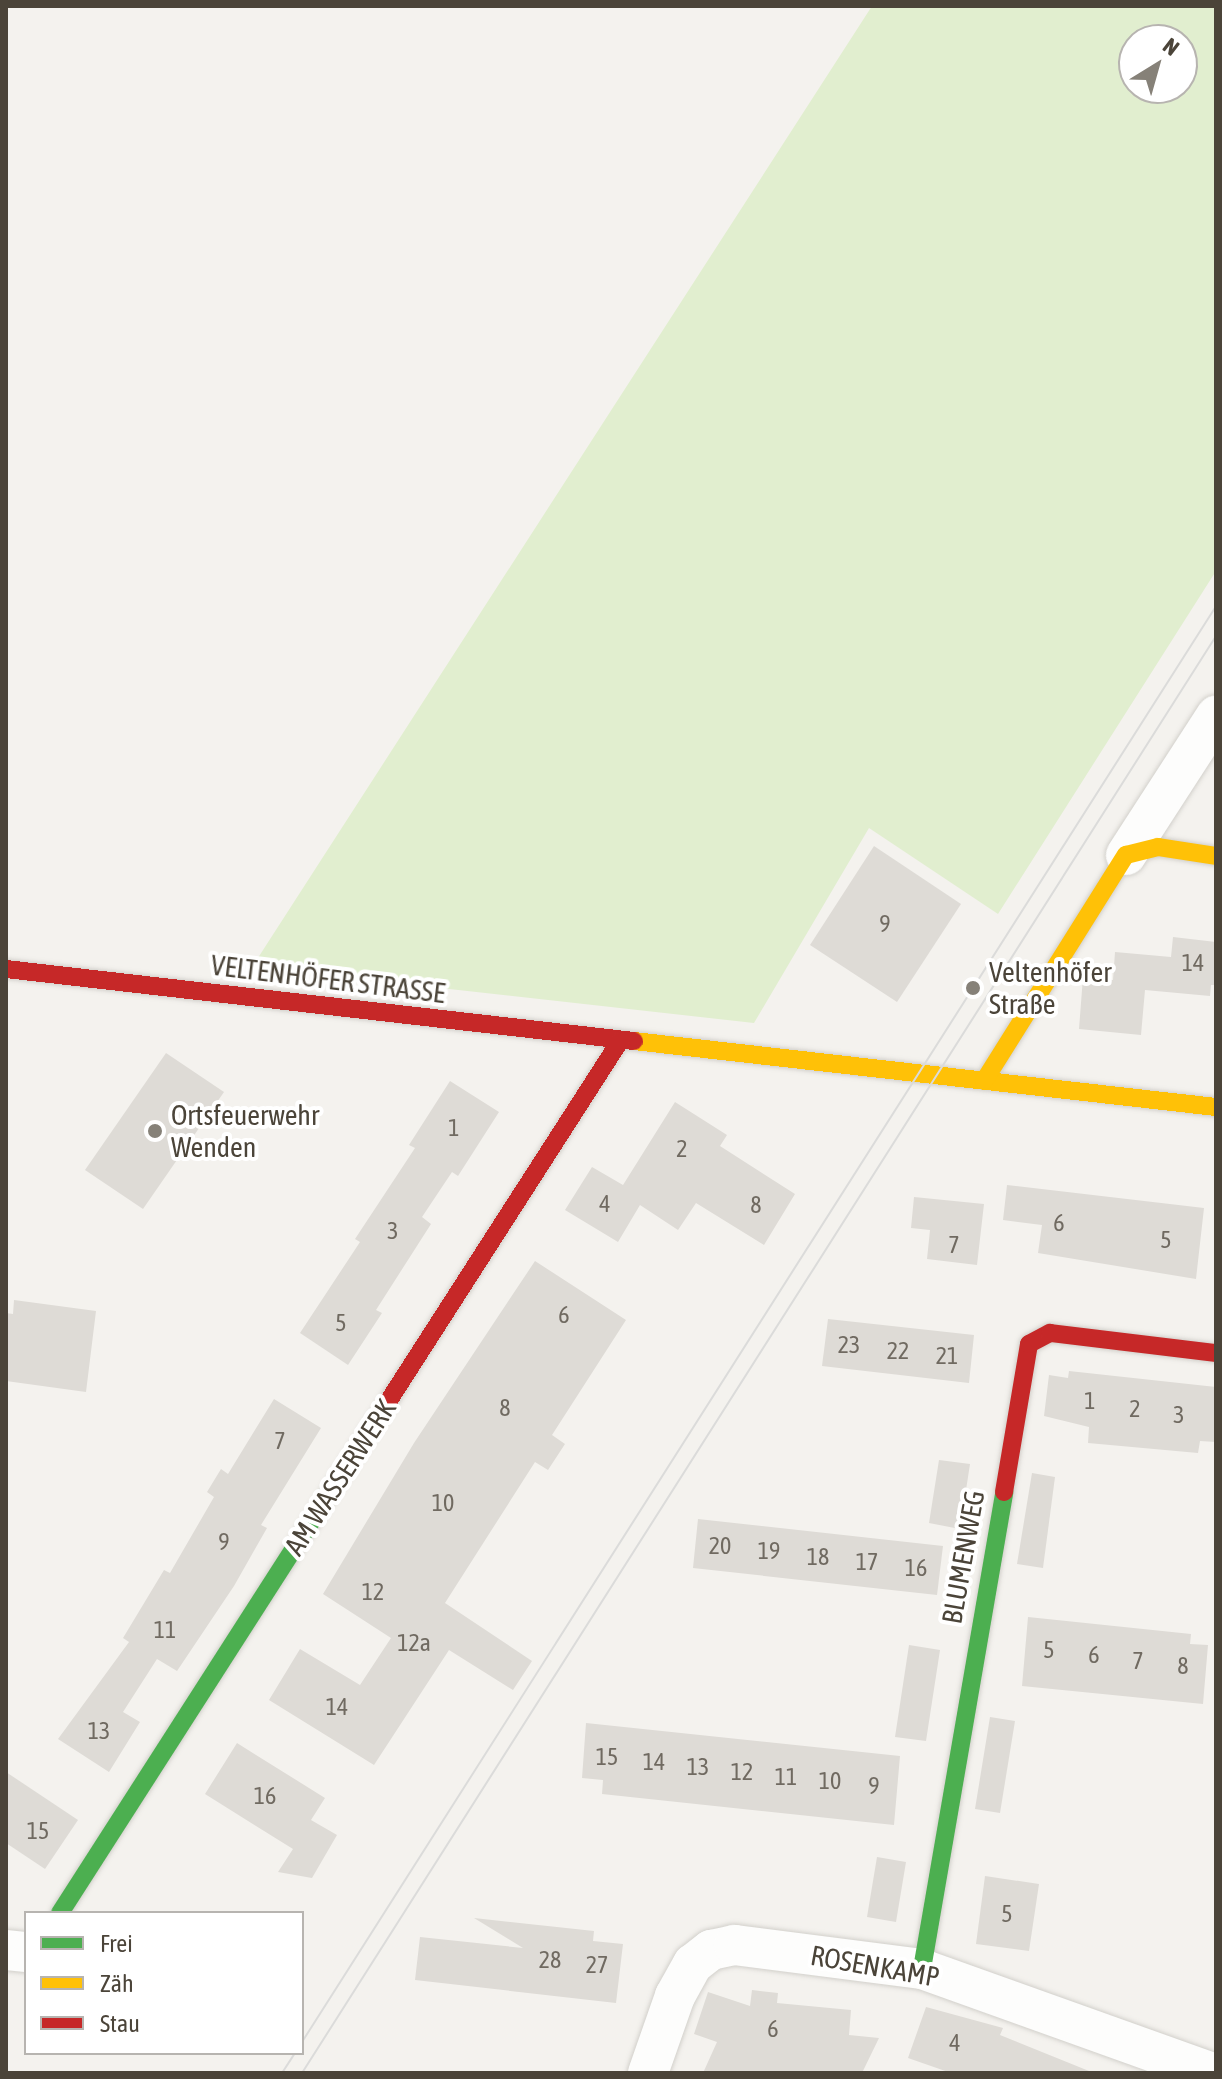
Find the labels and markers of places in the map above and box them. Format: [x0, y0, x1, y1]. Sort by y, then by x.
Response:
place label: Veltenhöfer Straße [989, 955, 1112, 1021]
marker: Veltenhöfer Straße [964, 979, 982, 997]
place label: Ortsfeuerwehr Wenden [171, 1098, 319, 1164]
marker: Ortsfeuerwehr Wenden [146, 1122, 164, 1140]

